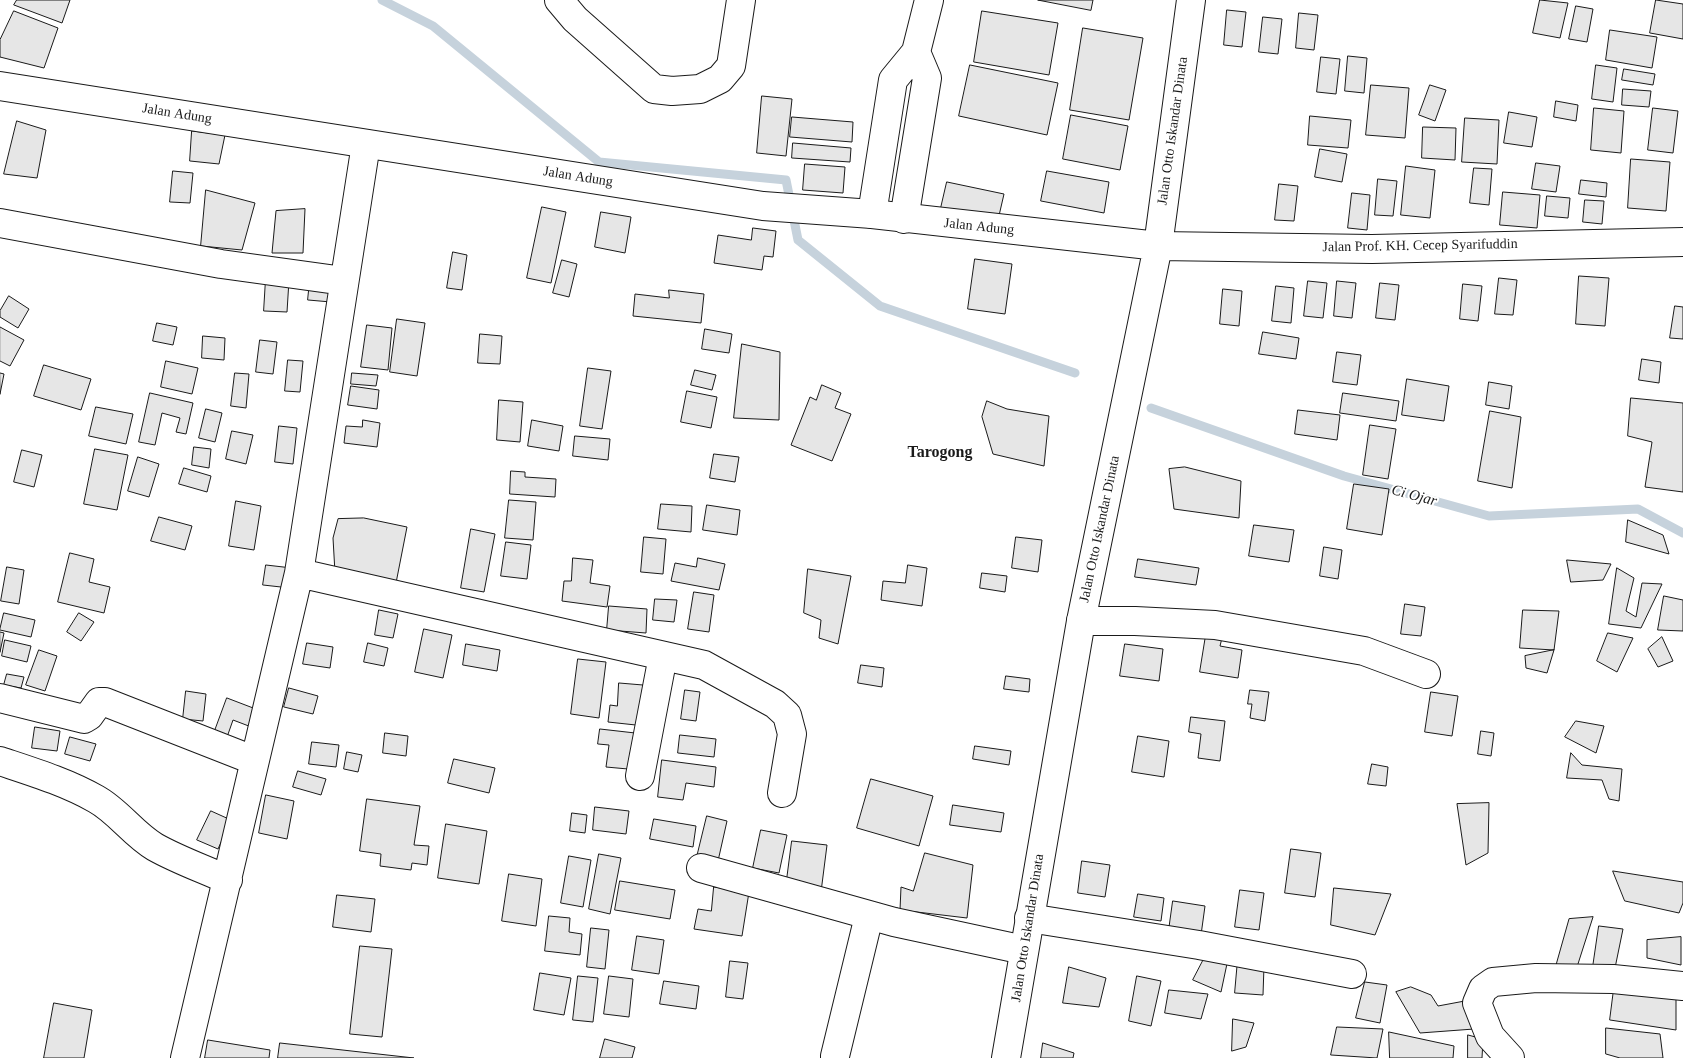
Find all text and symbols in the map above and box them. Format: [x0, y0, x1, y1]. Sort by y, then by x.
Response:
street label: Jalan Otto Iskandar Dinata [1154, 56, 1192, 206]
street label: Jalan Adung [141, 100, 213, 128]
street label: Jalan Adung [542, 163, 614, 191]
street label: Jalan Adung [943, 215, 1015, 239]
street label: Jalan Prof. KH. Cecep Syarifuddin [1322, 236, 1518, 256]
district label: Tarogong [908, 443, 972, 463]
street label: Jalan Otto Iskandar Dinata [1076, 454, 1124, 604]
water label: Ci Ojar [1389, 481, 1439, 511]
street label: Jalan Otto Iskandar Dinata [1008, 853, 1048, 1003]

